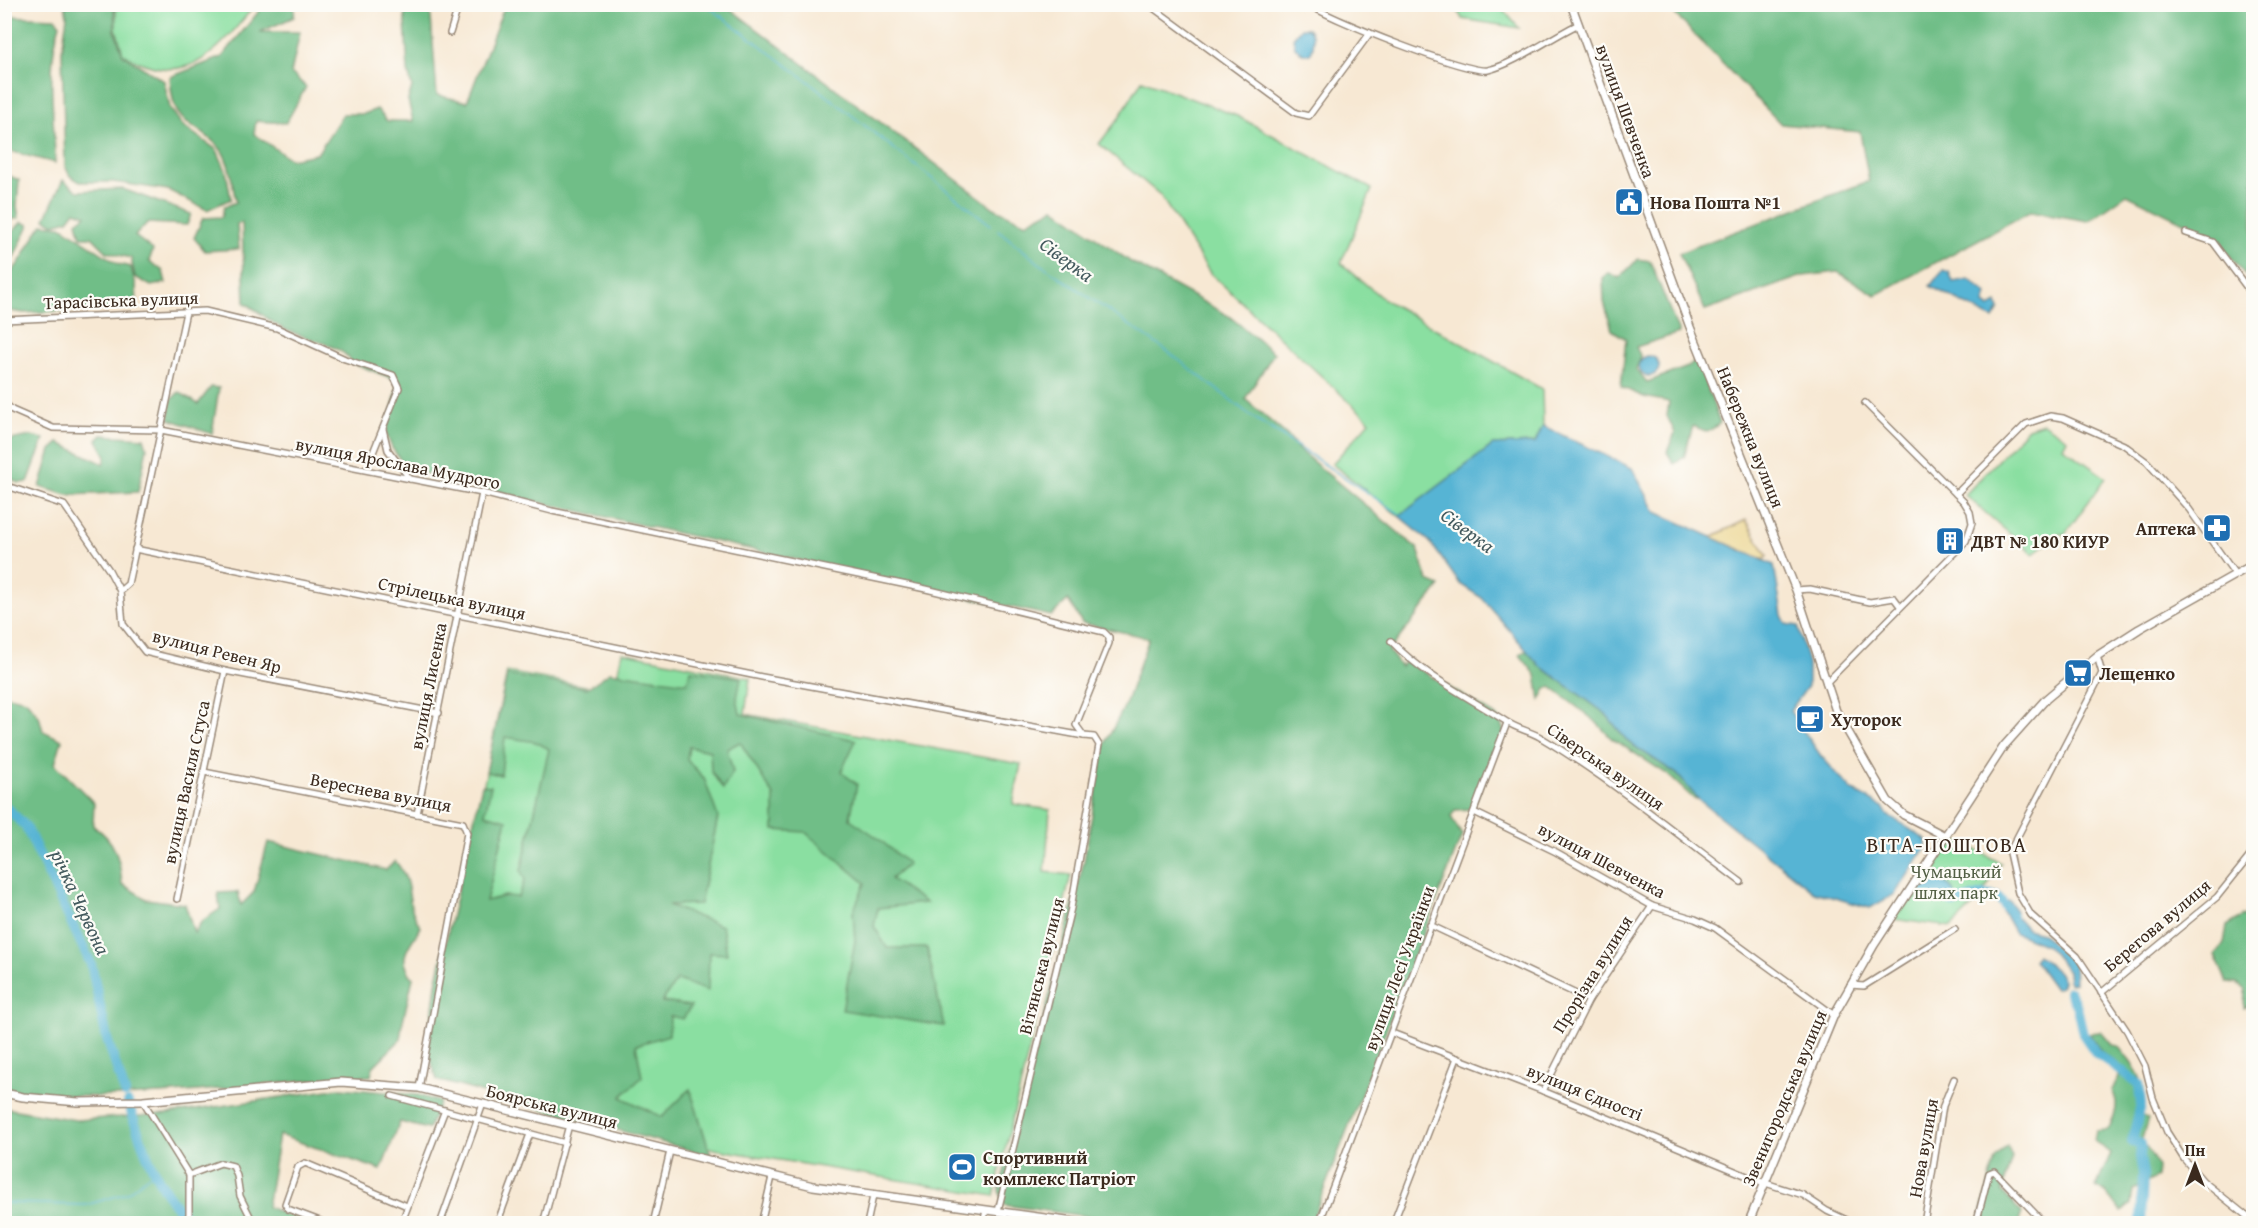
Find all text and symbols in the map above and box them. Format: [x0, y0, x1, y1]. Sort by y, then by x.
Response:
street label: вулиця Шевченка [1589, 40, 1663, 182]
public building icon: Нова Пошта №1 [1613, 186, 1645, 218]
place label: Нова Пошта №1 [1650, 189, 1781, 216]
water label: Сіверка [1034, 230, 1101, 289]
street label: Тарасівська вулиця [43, 284, 199, 316]
street label: Набережна вулиця [1710, 362, 1792, 512]
street label: вулиця Ярослава Мудрого [293, 430, 503, 496]
water label: Сіверка [1435, 501, 1502, 560]
pharmacy icon: Аптека [2201, 512, 2233, 544]
place label: Аптека [2136, 515, 2197, 542]
building icon: ДВТ № 180 КИУР [1934, 525, 1966, 557]
place label: ДВТ № 180 КИУР [1970, 528, 2109, 555]
street label: Стрілецька вулиця [376, 569, 528, 627]
street label: вулиця Лисенка [402, 620, 454, 752]
street label: вулиця Ревен Яр [150, 622, 285, 680]
supermarket icon: Лещенко [2062, 657, 2094, 689]
place label: Лещенко [2099, 660, 2175, 687]
street label: вулиця Василя Стуса [155, 697, 217, 866]
cafe icon: Хуторок [1794, 703, 1826, 735]
place label: Хуторок [1831, 706, 1902, 733]
street label: Сіверська вулиця [1542, 715, 1670, 817]
street label: Вереснева вулиця [308, 765, 454, 819]
street label: вулиця Шевченка [1534, 815, 1671, 905]
district label: ВІТА-ПОШТОВА [1866, 829, 2028, 860]
water label: річка Червона [44, 844, 118, 960]
park label: Чумацький шлях парк [1910, 858, 2002, 906]
street label: Берегова вулиця [2097, 872, 2217, 978]
street label: вулиця Лесі Українки [1357, 882, 1441, 1054]
street label: Вітянська вулиця [1011, 895, 1071, 1037]
street label: Прорізна вулиця [1545, 910, 1639, 1038]
street label: Звенигородська вулиця [1735, 1006, 1833, 1190]
street label: вулиця Єдності [1523, 1056, 1647, 1128]
street label: Боярська вулиця [483, 1077, 621, 1135]
street label: Нова вулиця [1901, 1096, 1945, 1200]
north arrow [2165, 1135, 2225, 1195]
text: Пн [2185, 1138, 2205, 1162]
place label: Спортивний комплекс Патріот [983, 1144, 1136, 1192]
sports icon: Спортивний комплекс Патріот [946, 1151, 978, 1183]

